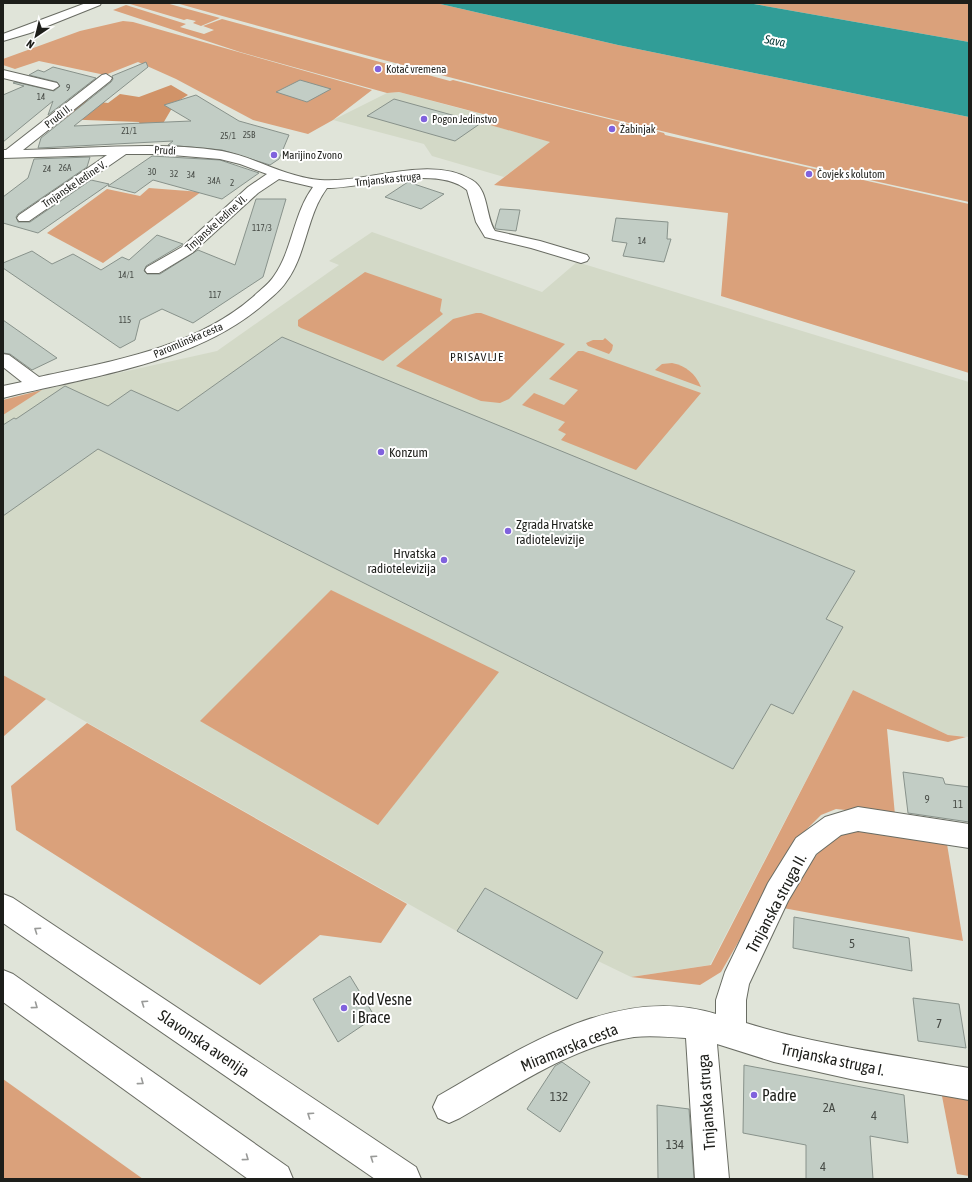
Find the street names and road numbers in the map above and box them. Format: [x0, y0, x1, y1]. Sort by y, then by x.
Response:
street label: Prudi II. [42, 102, 74, 130]
street label: Prudi [154, 143, 176, 157]
street label: Trnjanske ledine V. [40, 158, 108, 210]
street label: Trnjanska struga [354, 170, 422, 188]
street label: Trnjanske ledine VI. [183, 192, 249, 254]
street label: Paromlinska cesta [152, 320, 224, 360]
street label: Trnjanska struga II. [742, 850, 811, 956]
street label: Slavonska avenija [154, 1006, 253, 1081]
street label: Miramarska cesta [518, 1019, 620, 1075]
street label: Trnjanska struga I. [779, 1039, 887, 1080]
street label: Trnjanska struga [694, 1053, 719, 1151]

